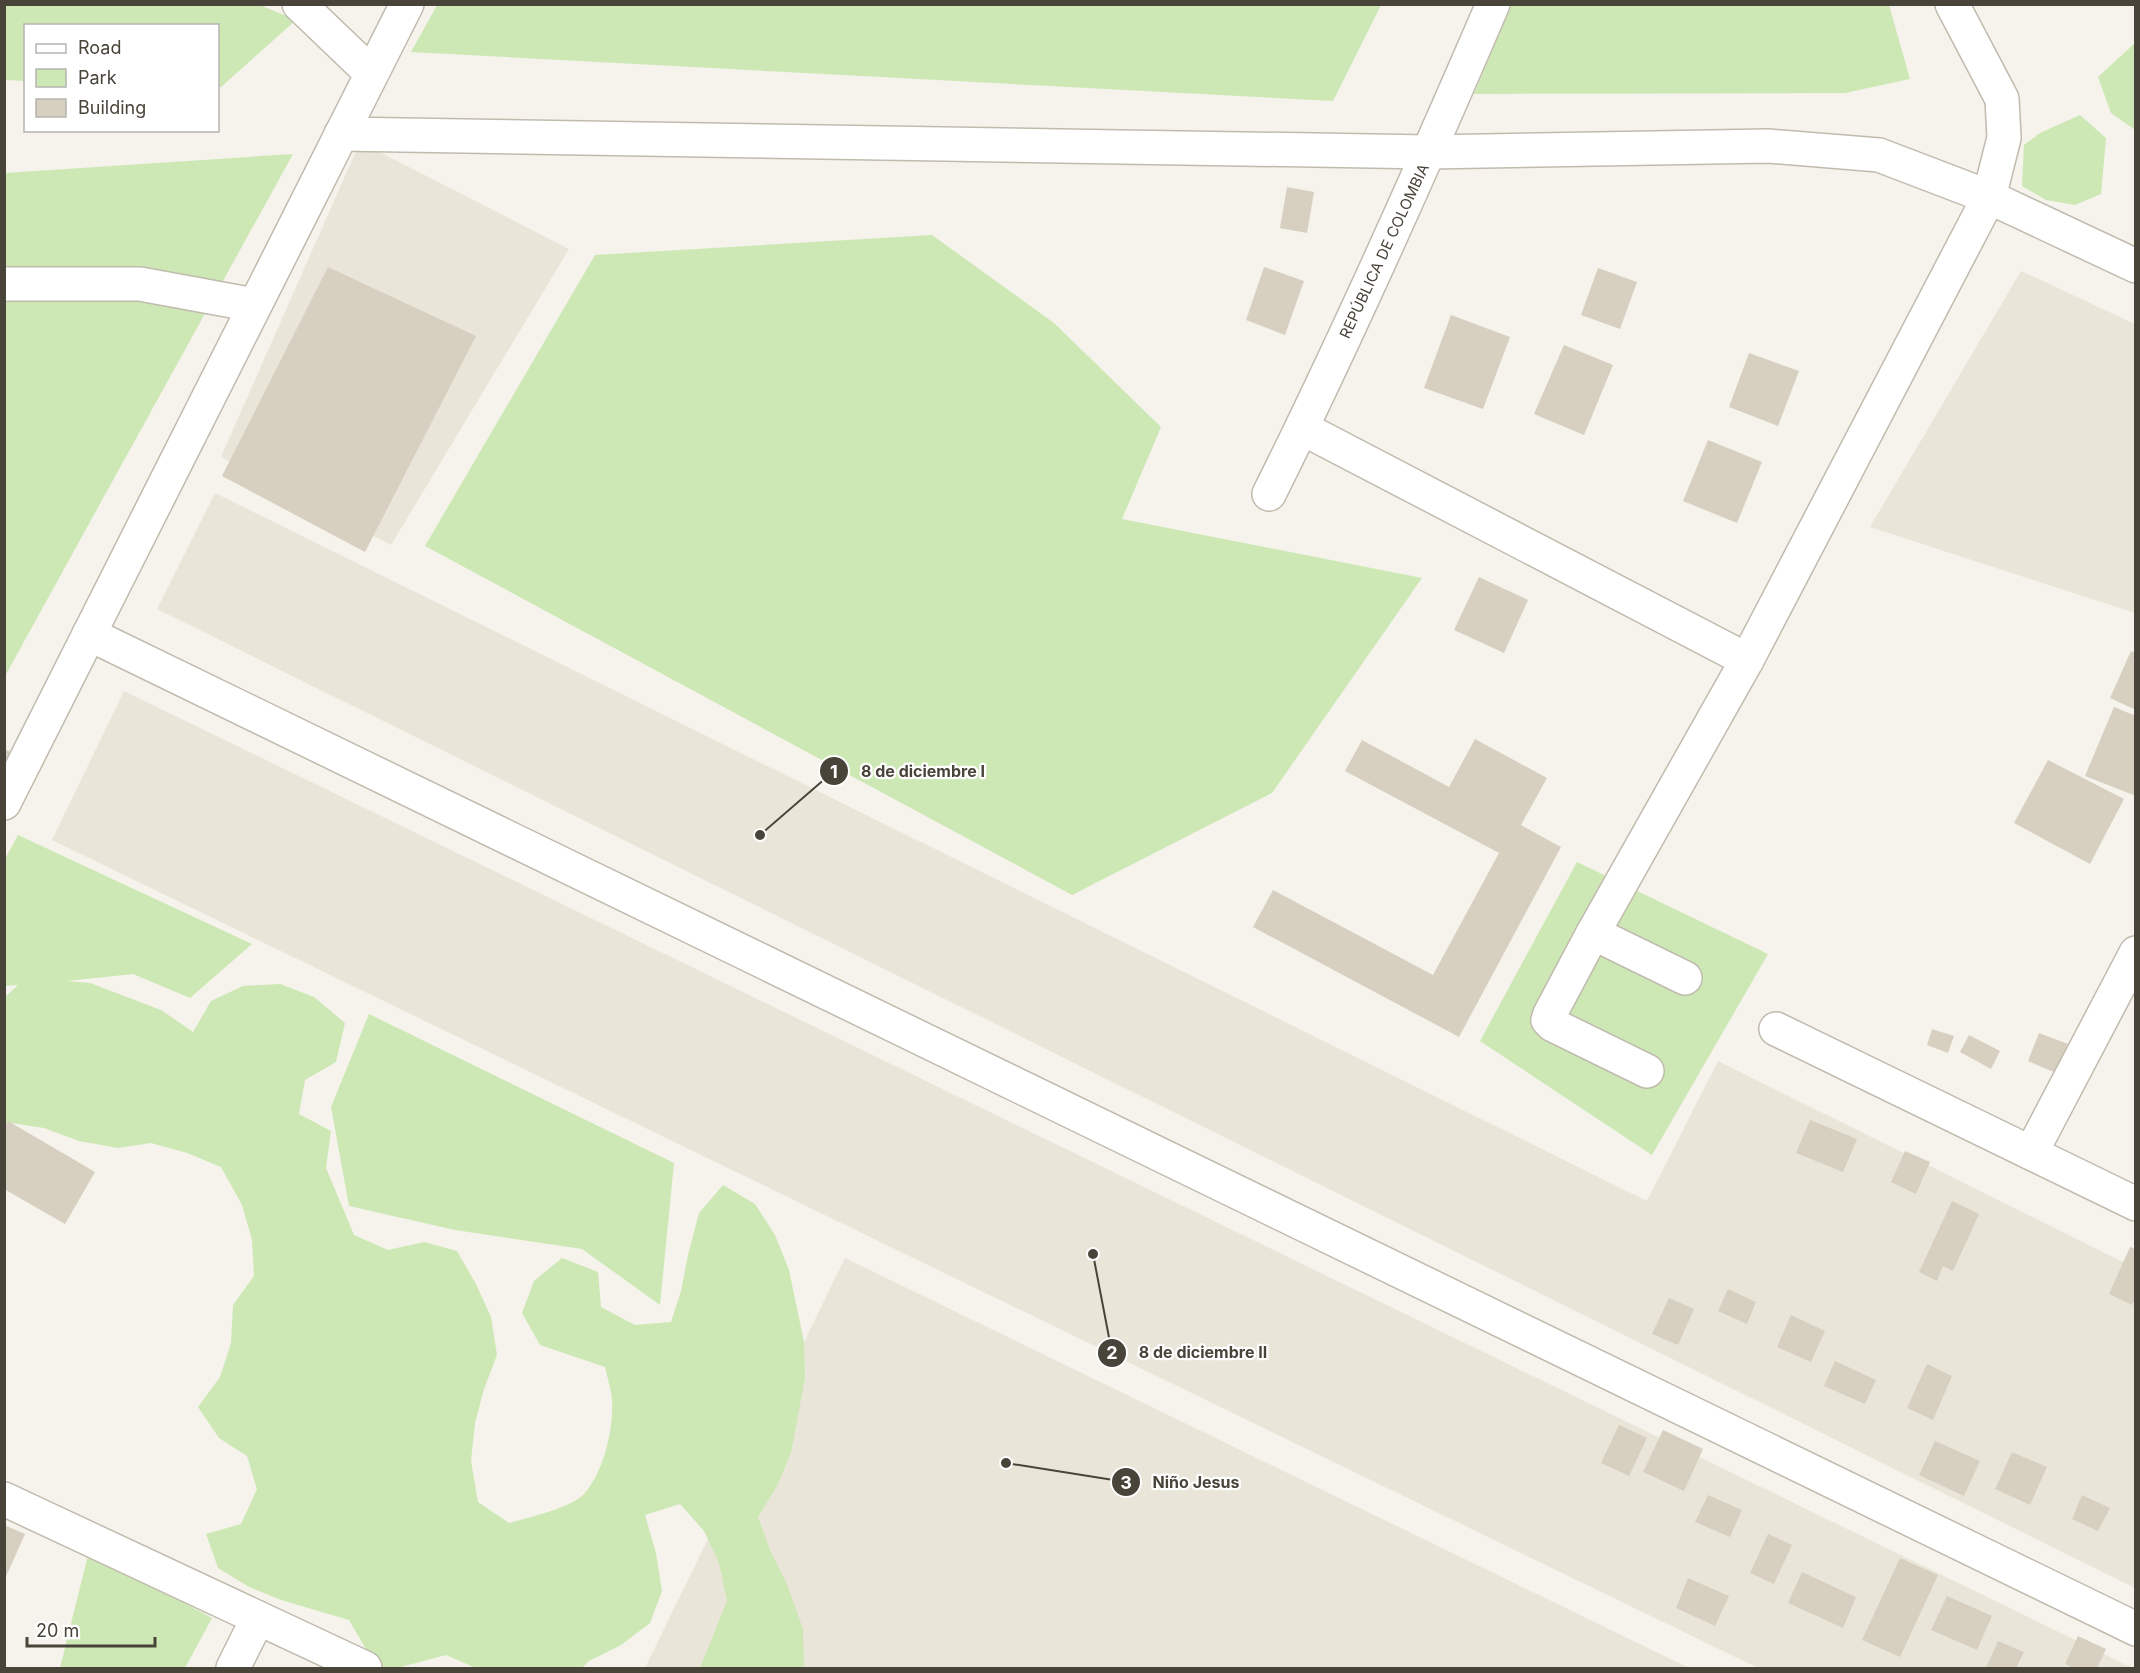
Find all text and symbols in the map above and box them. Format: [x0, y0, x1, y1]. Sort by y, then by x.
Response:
legend [24, 24, 219, 132]
text: Road [78, 37, 121, 58]
text: Park [78, 67, 117, 88]
text: Building [78, 97, 146, 118]
street label: REPÚBLICA DE COLOMBIA [1335, 161, 1433, 341]
callout: 8 de diciembre I [819, 754, 997, 788]
text: 1 [830, 761, 838, 782]
text: 8 de diciembre I [861, 761, 985, 781]
callout: 8 de diciembre II [1097, 1336, 1280, 1370]
text: 2 [1106, 1342, 1118, 1363]
text: 8 de diciembre II [1139, 1342, 1267, 1362]
callout: Niño Jesus [1111, 1465, 1251, 1499]
text: 3 [1120, 1472, 1132, 1493]
text: Niño Jesus [1153, 1472, 1239, 1492]
scale bar [27, 1610, 154, 1648]
text: 20 m [36, 1620, 79, 1641]

